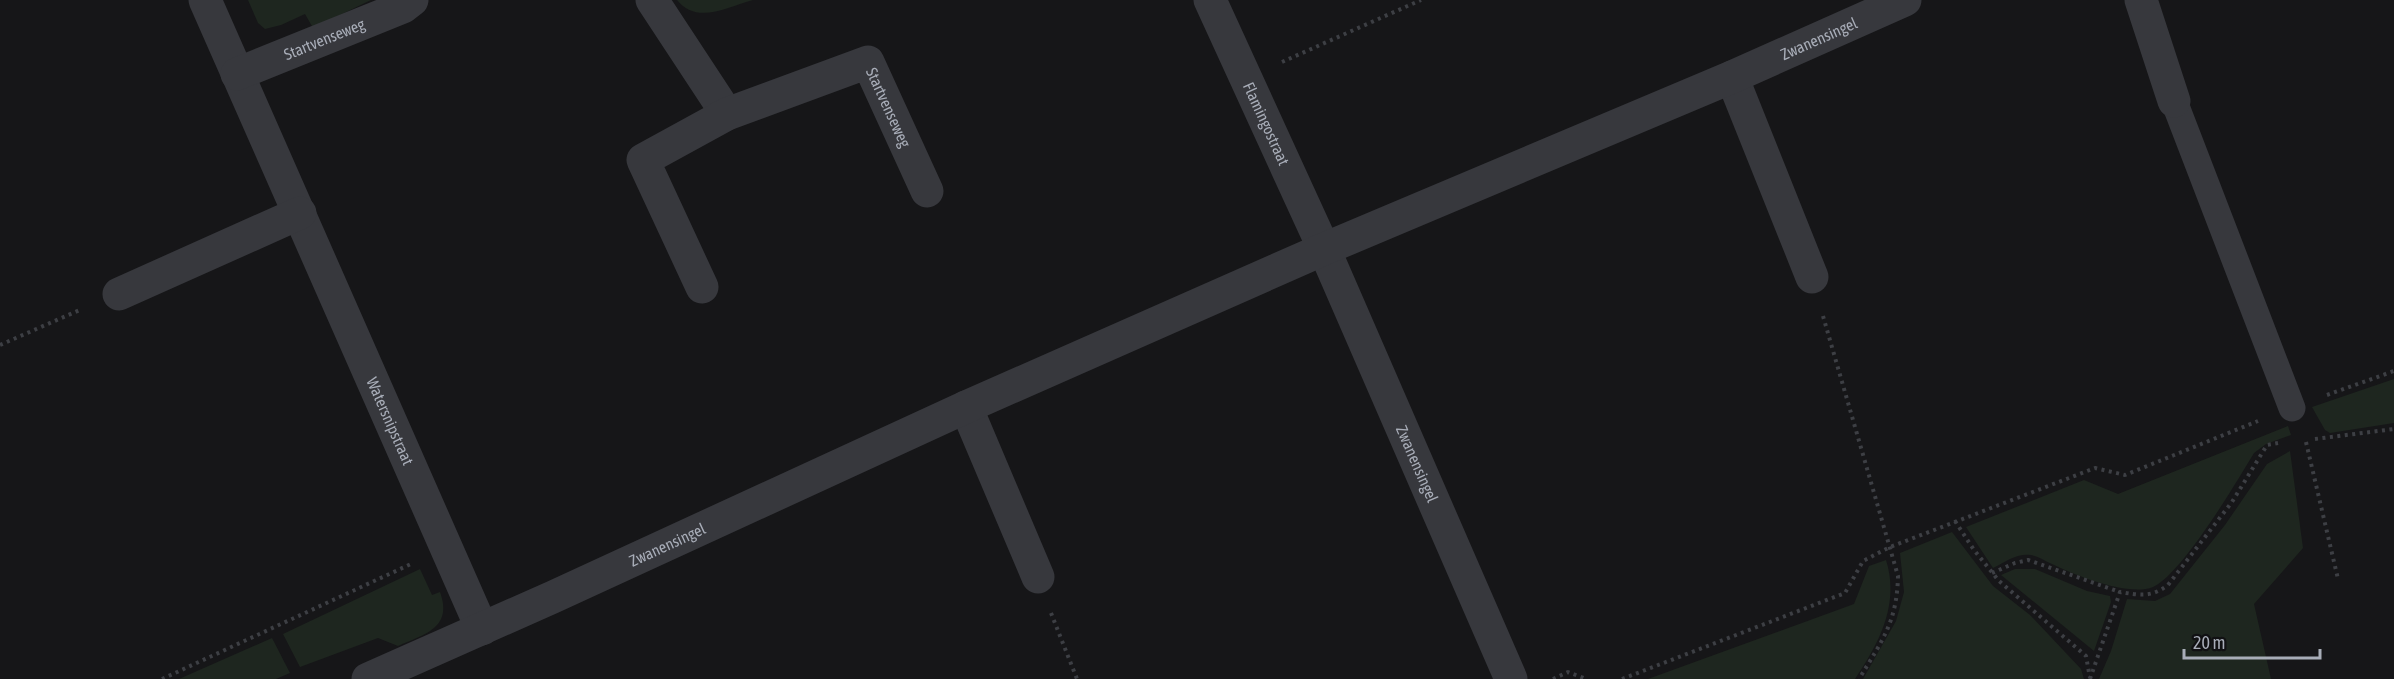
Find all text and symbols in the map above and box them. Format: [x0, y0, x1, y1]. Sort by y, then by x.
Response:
street label: Zwanensingel [1778, 13, 1861, 63]
street label: Startvenseweg [281, 14, 368, 63]
street label: Startvenseweg [863, 65, 915, 151]
street label: Flamingostraat [1240, 79, 1294, 168]
street label: Watersnipstraat [363, 374, 418, 468]
street label: Zwanensingel [1393, 423, 1442, 506]
street label: Zwanensingel [626, 519, 709, 570]
scale bar [2184, 622, 2320, 660]
text: 20 m [2193, 632, 2225, 653]

